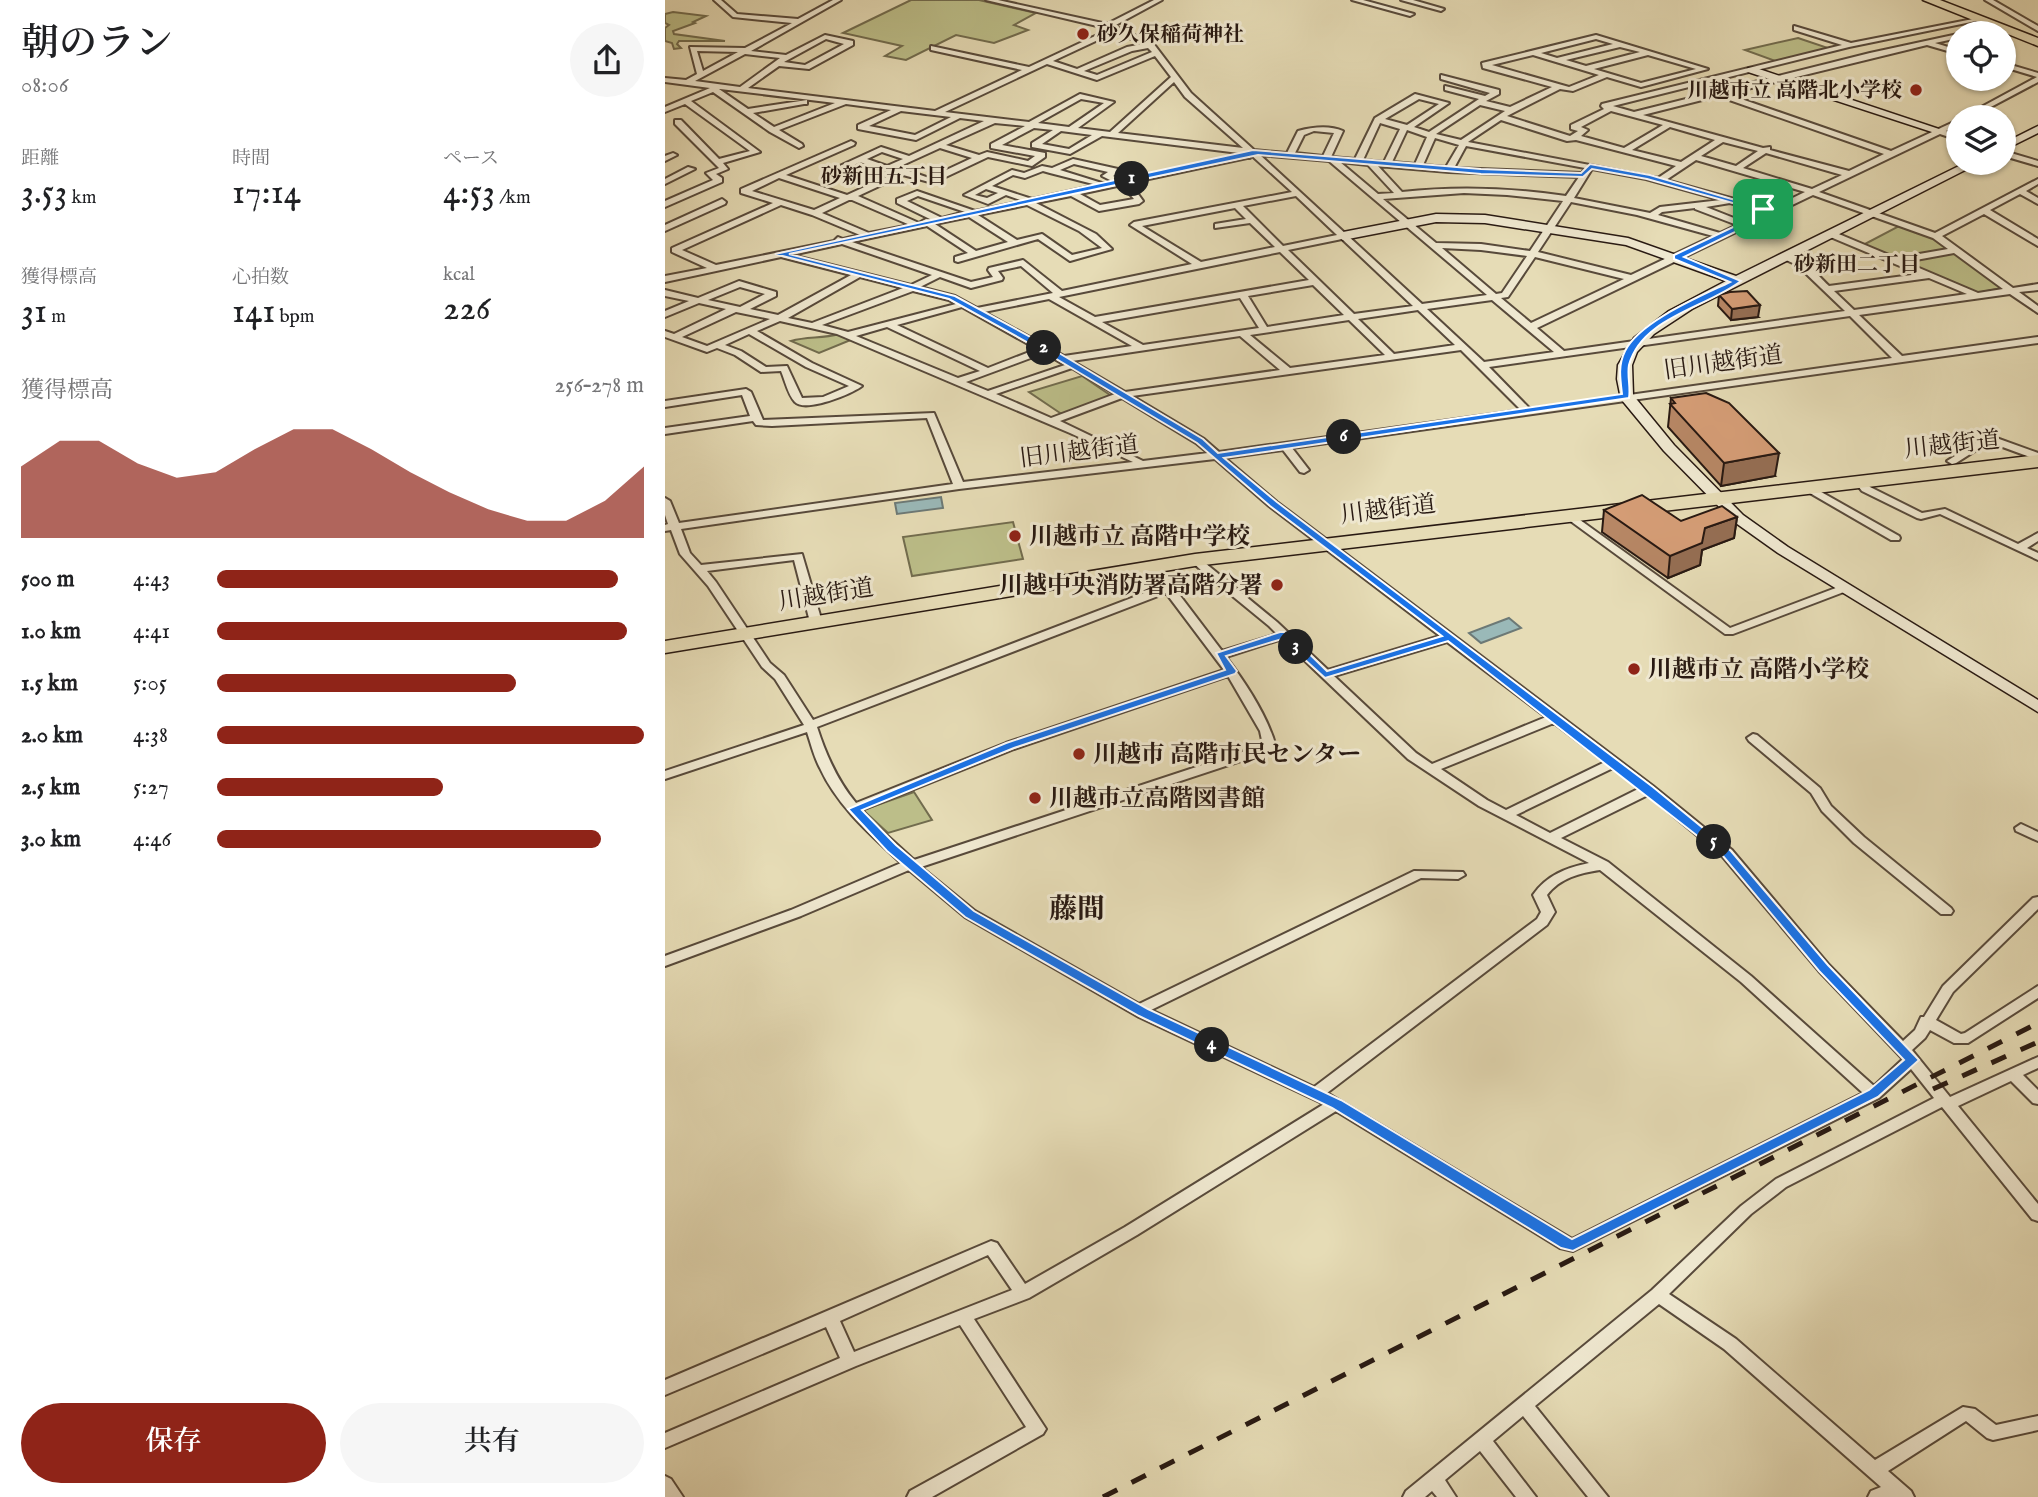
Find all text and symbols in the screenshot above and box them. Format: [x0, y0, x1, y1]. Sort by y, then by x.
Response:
text: 朝のラン [21, 21, 173, 69]
map controls [1946, 21, 2016, 175]
button: locate [1946, 21, 2016, 91]
place label: 砂久保稲荷神社 [1097, 22, 1244, 49]
button: share [570, 23, 644, 97]
marker: 砂久保稲荷神社 [1075, 26, 1091, 42]
text: 08:06 [21, 71, 68, 100]
place label: 川越市立 高階北小学校 [1687, 78, 1902, 105]
marker: 川越市立 高階北小学校 [1908, 82, 1924, 98]
button: layers [1946, 105, 2016, 175]
text: 距離 [21, 147, 59, 171]
text: 時間 [232, 147, 270, 171]
text: ペース [443, 147, 499, 171]
pin: 1 [1114, 162, 1149, 196]
district label: 砂新田五丁目 [821, 164, 947, 191]
text: 1 [1128, 166, 1135, 190]
text: 3.53 [21, 171, 67, 216]
text: 17:14 [232, 171, 301, 216]
text: 4:53 [443, 171, 495, 216]
pin [1733, 179, 1793, 239]
text: km [67, 186, 96, 210]
text: /km [495, 186, 531, 210]
icon: arrive [1744, 190, 1782, 228]
district label: 砂新田二丁目 [1794, 252, 1920, 279]
text: kcal [443, 263, 475, 287]
text: 獲得標高 [21, 266, 97, 290]
text: 心拍数 [232, 266, 289, 290]
text: 226 [443, 287, 491, 332]
text: 31 [21, 290, 47, 335]
text: 141 [232, 290, 275, 335]
text: m [47, 305, 66, 329]
text: bpm [275, 305, 314, 329]
pin: 2 [1027, 330, 1061, 366]
text: 2 [1039, 335, 1048, 359]
street label: 旧川越街道 [1662, 340, 1785, 387]
text: 256–278 m [555, 371, 644, 400]
text: 獲得標高 [21, 376, 113, 405]
pin: 6 [1327, 420, 1361, 454]
text: 6 [1339, 424, 1348, 448]
street label: 川越街道 [1903, 425, 2002, 466]
street label: 旧川越街道 [1018, 430, 1141, 475]
street label: 川越街道 [1339, 489, 1438, 532]
place label: 川越市立 高階中学校 [1029, 522, 1250, 553]
marker: 川越市立 高階中学校 [1007, 528, 1023, 544]
text: 500 m [21, 565, 75, 594]
text: 4:43 [133, 565, 170, 594]
place label: 川越中央消防署高階分署 [999, 571, 1263, 602]
street label: 川越街道 [776, 573, 876, 618]
marker: 川越中央消防署高階分署 [1269, 577, 1285, 593]
text: 1.0 km [21, 617, 81, 646]
text: 4:41 [133, 617, 170, 646]
pin: 3 [1279, 630, 1313, 664]
text: 3 [1292, 634, 1299, 658]
place label: 川越市立 高階小学校 [1648, 655, 1869, 686]
marker: 川越市立 高階小学校 [1626, 661, 1642, 677]
text: 1.5 km [21, 669, 78, 698]
text: 5:05 [133, 669, 167, 698]
text: 2.0 km [21, 721, 83, 750]
text: 4:38 [133, 721, 168, 750]
place label: 川越市 高階市民センター [1093, 740, 1361, 771]
marker: 川越市 高階市民センター [1071, 746, 1087, 762]
text: 2.5 km [21, 773, 80, 802]
text: 5:27 [133, 773, 169, 802]
place label: 川越市立高階図書館 [1049, 784, 1265, 815]
marker: 川越市立高階図書館 [1027, 790, 1043, 806]
pin: 5 [1697, 824, 1731, 860]
text: 3.0 km [21, 825, 81, 854]
text: 4:46 [133, 825, 171, 854]
text: 5 [1710, 829, 1717, 853]
district label: 藤間 [1049, 893, 1105, 928]
pin: 4 [1195, 1028, 1229, 1062]
text: 4 [1207, 1032, 1216, 1056]
button: 保存 [21, 1403, 326, 1483]
button: 共有 [340, 1403, 644, 1483]

